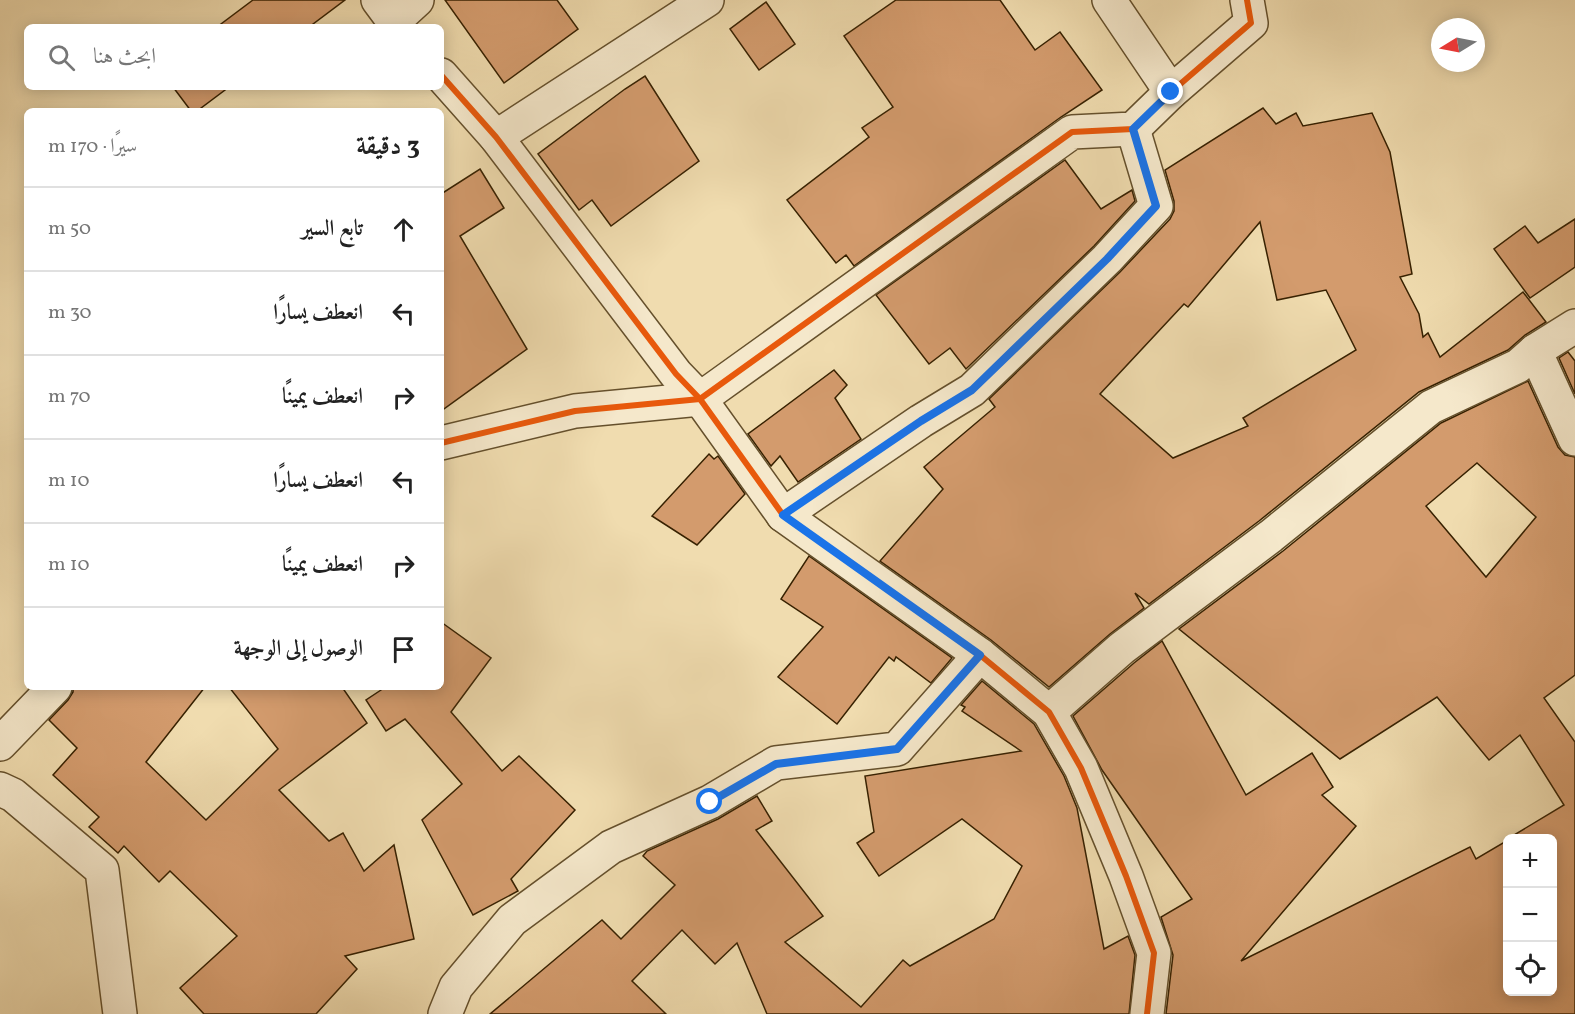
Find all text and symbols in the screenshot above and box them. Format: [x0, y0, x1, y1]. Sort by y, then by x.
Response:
north arrow [1431, 18, 1485, 72]
search box [24, 24, 444, 90]
icon: search [45, 41, 78, 74]
text: ابحث هنا [93, 42, 156, 73]
route end [1157, 78, 1183, 104]
text: 3 دقيقة [356, 129, 420, 165]
text: سيرًا · 170 m [48, 133, 137, 161]
icon: ahead [387, 213, 420, 246]
text: تابع السير [301, 214, 363, 245]
text: 50 m [48, 215, 91, 243]
icon: left [387, 297, 420, 330]
text: انعطف يسارًا [273, 298, 363, 329]
text: 30 m [48, 299, 92, 327]
icon: right [387, 381, 420, 414]
text: انعطف يمينًا [282, 382, 363, 413]
text: 70 m [48, 383, 91, 411]
icon: left [387, 465, 420, 498]
text: انعطف يسارًا [273, 466, 363, 497]
text: 10 m [48, 467, 89, 495]
icon: right [387, 549, 420, 582]
text: انعطف يمينًا [282, 550, 363, 581]
text: 10 m [48, 551, 89, 579]
icon: arrive [387, 633, 420, 666]
text: الوصول إلى الوجهة [234, 634, 363, 665]
route start [696, 788, 722, 814]
map controls [1503, 834, 1557, 996]
button: + [1503, 834, 1557, 888]
button: − [1503, 888, 1557, 942]
button: locate [1503, 942, 1557, 996]

